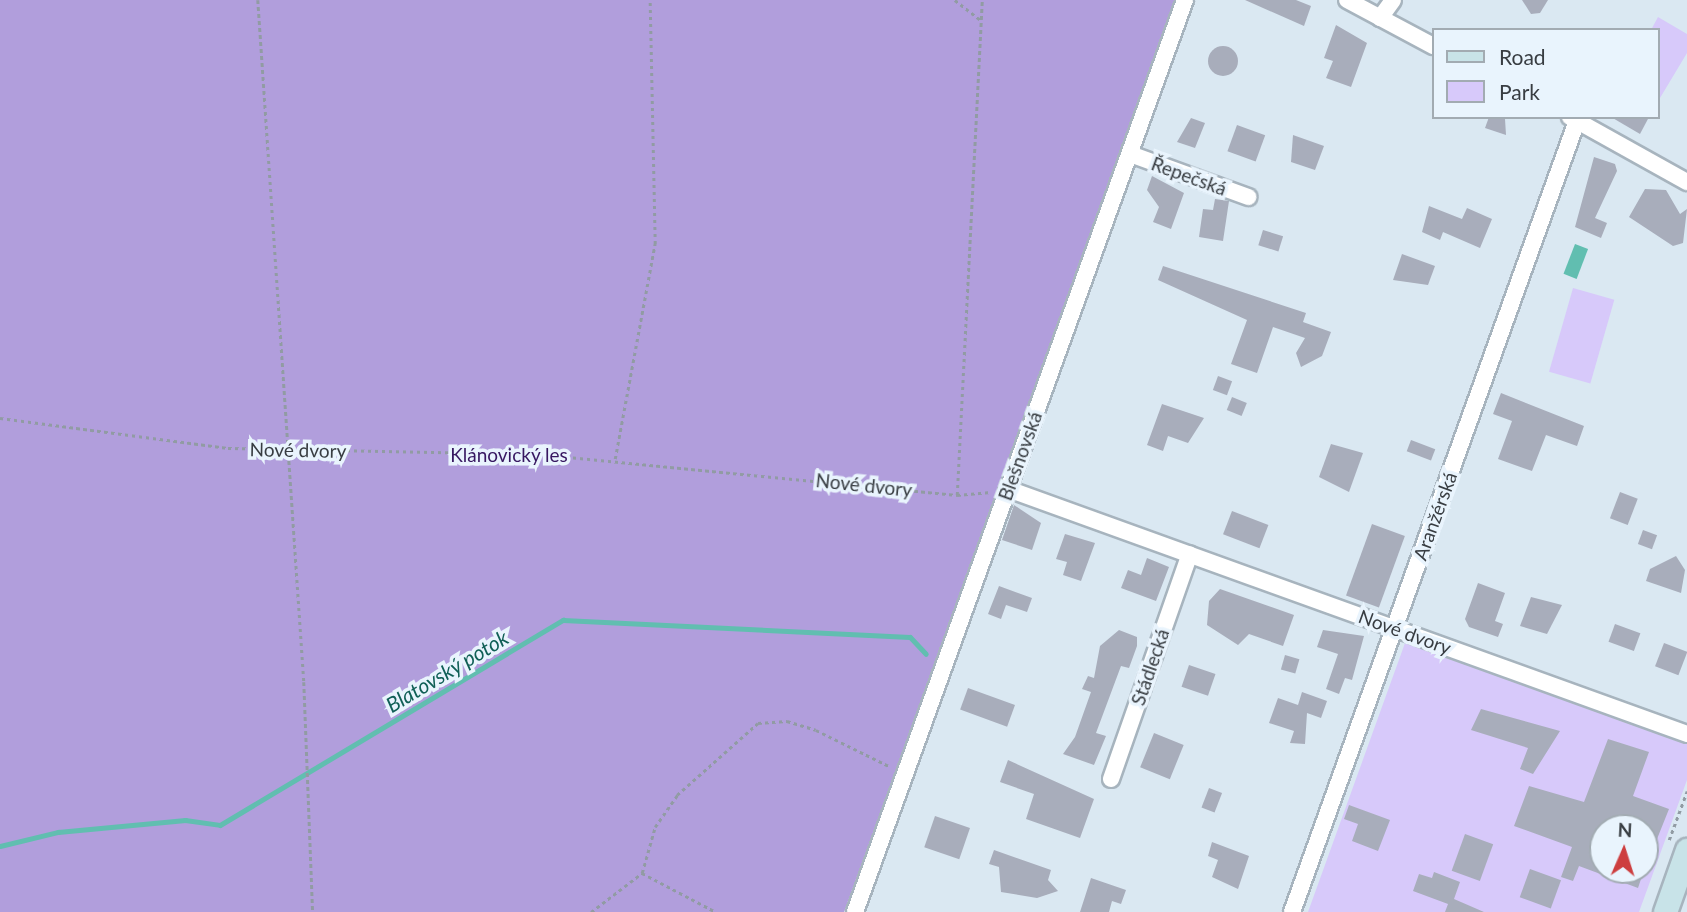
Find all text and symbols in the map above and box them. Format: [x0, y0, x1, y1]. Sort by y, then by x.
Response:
legend [1432, 28, 1659, 119]
text: Road [1499, 44, 1546, 69]
text: Park [1499, 79, 1540, 104]
street label: Řepečská [1148, 152, 1230, 200]
street label: Blešnovská [993, 408, 1047, 504]
street label: Nové dvory [249, 438, 347, 462]
park label: Klánovický les [450, 444, 568, 466]
street label: Nové dvory [815, 469, 913, 501]
street label: Aranžérská [1409, 469, 1461, 563]
street label: Nové dvory [1356, 605, 1454, 659]
water label: Blatovský potok [381, 624, 513, 718]
street label: Stádlecká [1126, 626, 1174, 708]
north arrow [1589, 814, 1659, 884]
text: N [1617, 818, 1633, 841]

